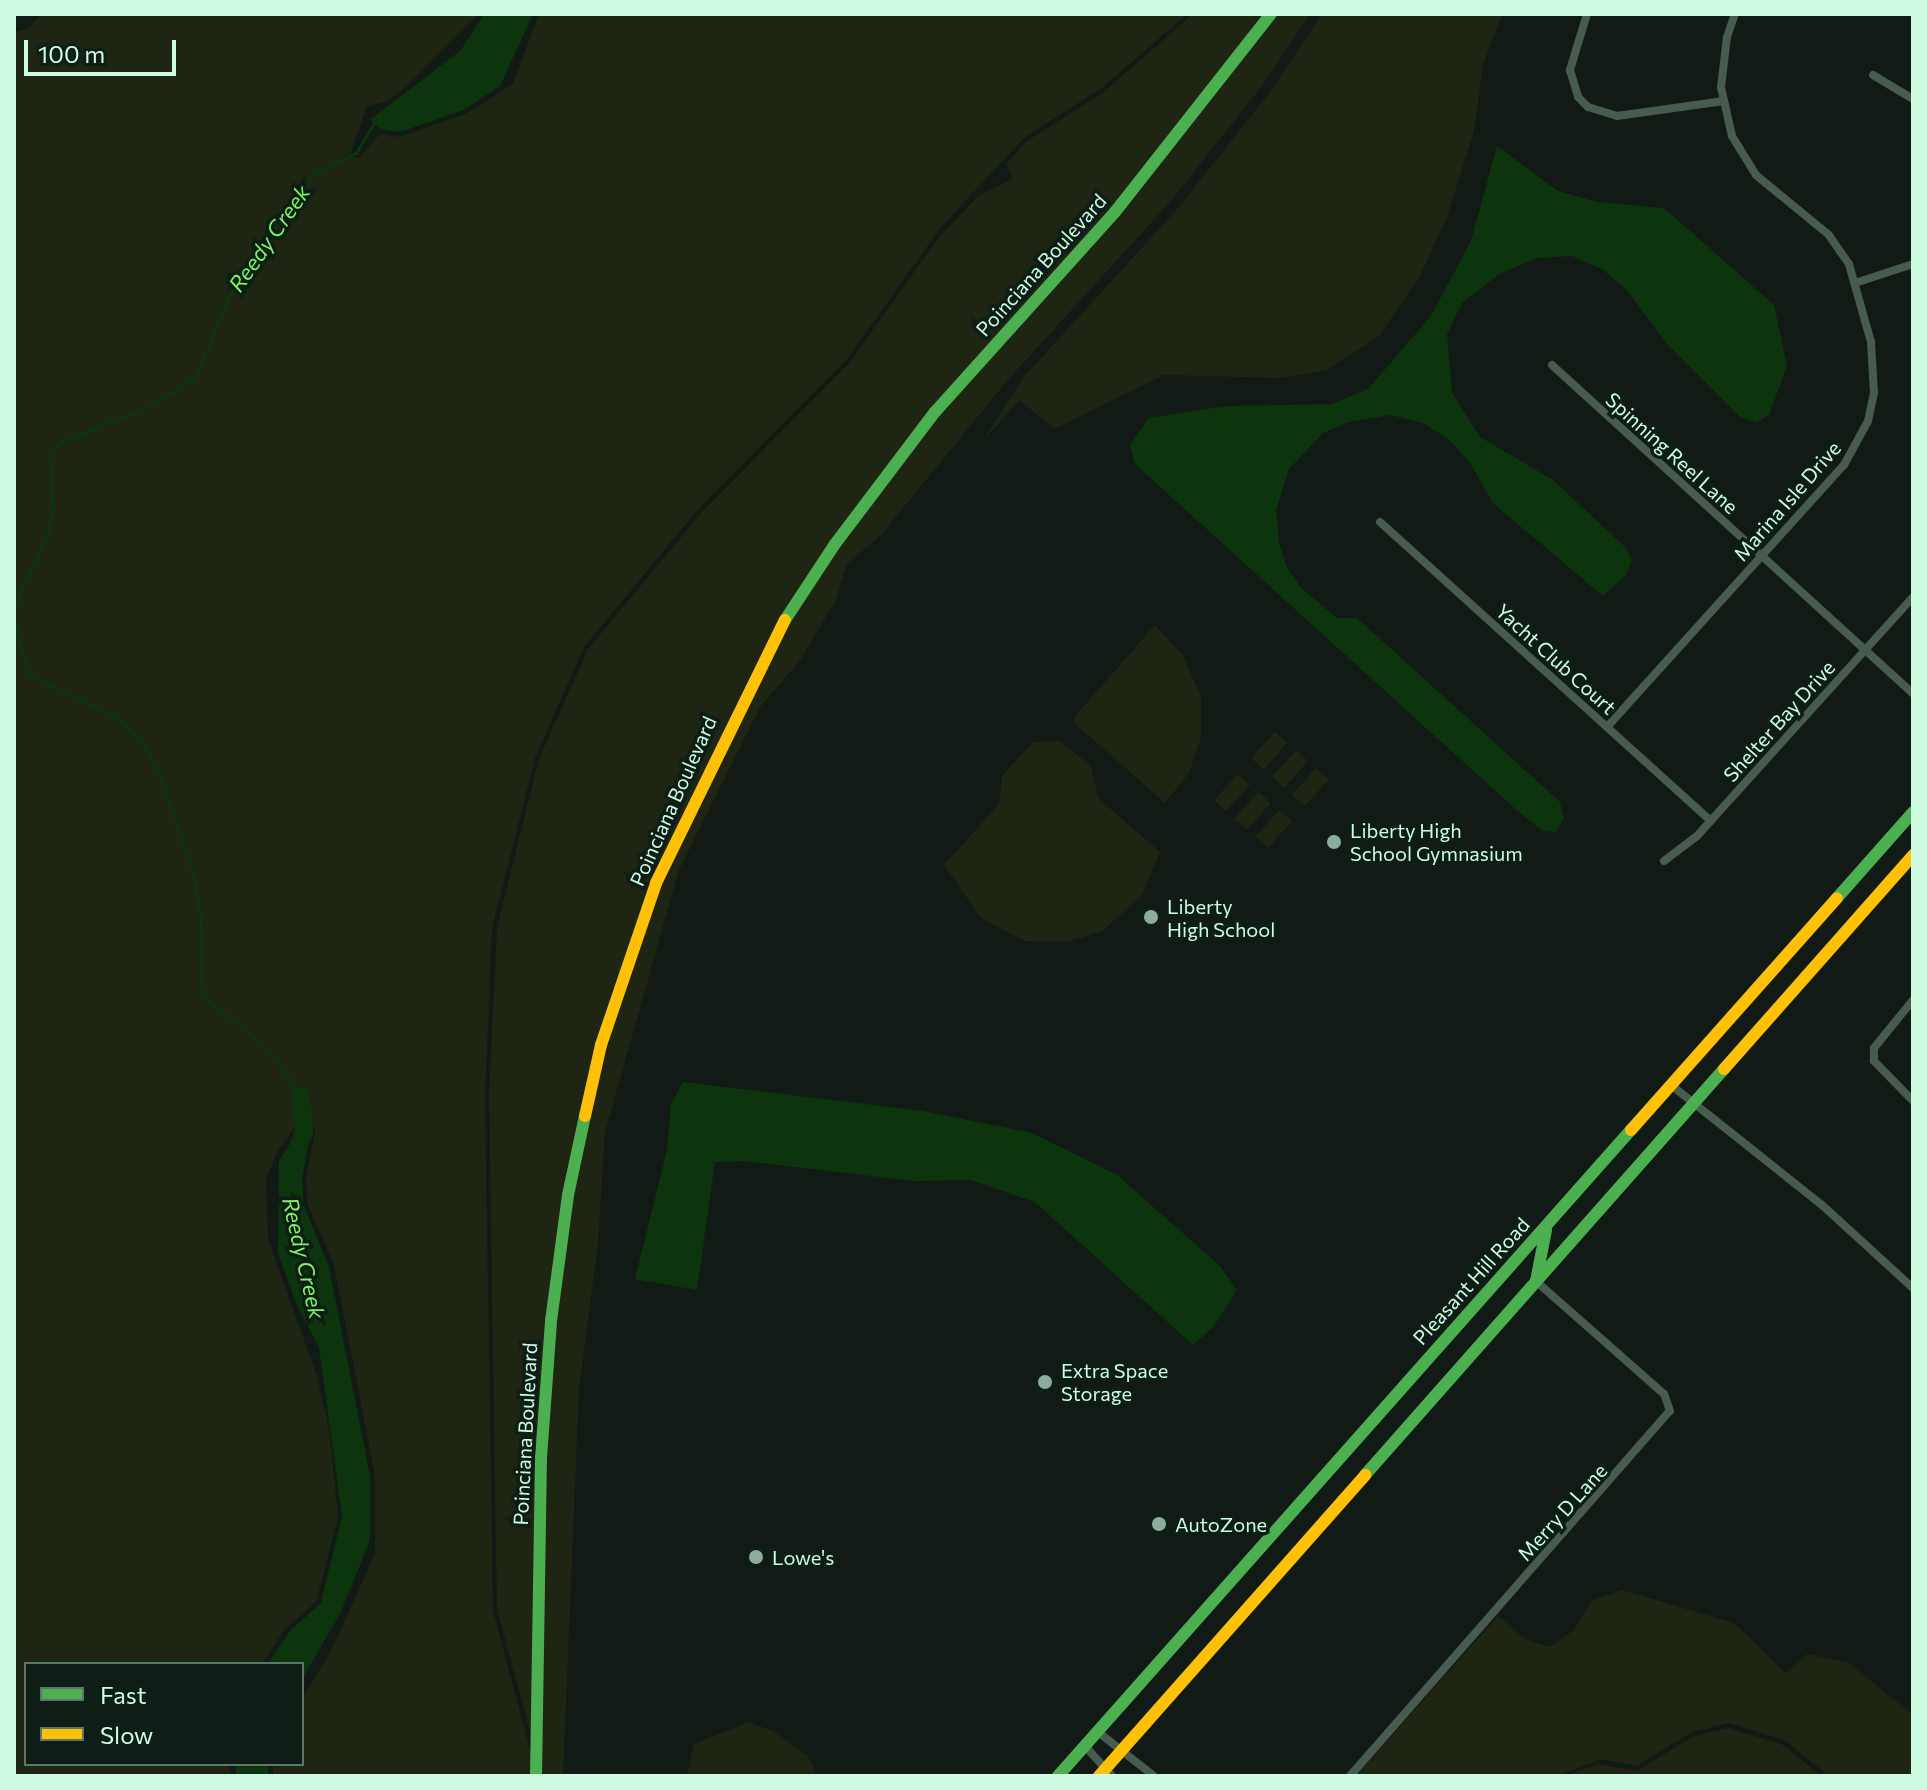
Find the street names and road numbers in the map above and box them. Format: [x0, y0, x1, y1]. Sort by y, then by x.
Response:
street label: Poinciana Boulevard [971, 189, 1111, 341]
street label: Spinning Reel Lane [1601, 387, 1743, 519]
street label: Marina Isle Drive [1728, 436, 1846, 566]
street label: Yacht Club Court [1491, 599, 1621, 719]
street label: Shelter Bay Drive [1718, 655, 1840, 787]
street label: Poinciana Boulevard [625, 712, 721, 890]
street label: Pleasant Hill Road [1408, 1213, 1534, 1349]
street label: Poinciana Boulevard [508, 1342, 542, 1526]
street label: Merry D Lane [1512, 1459, 1612, 1565]

